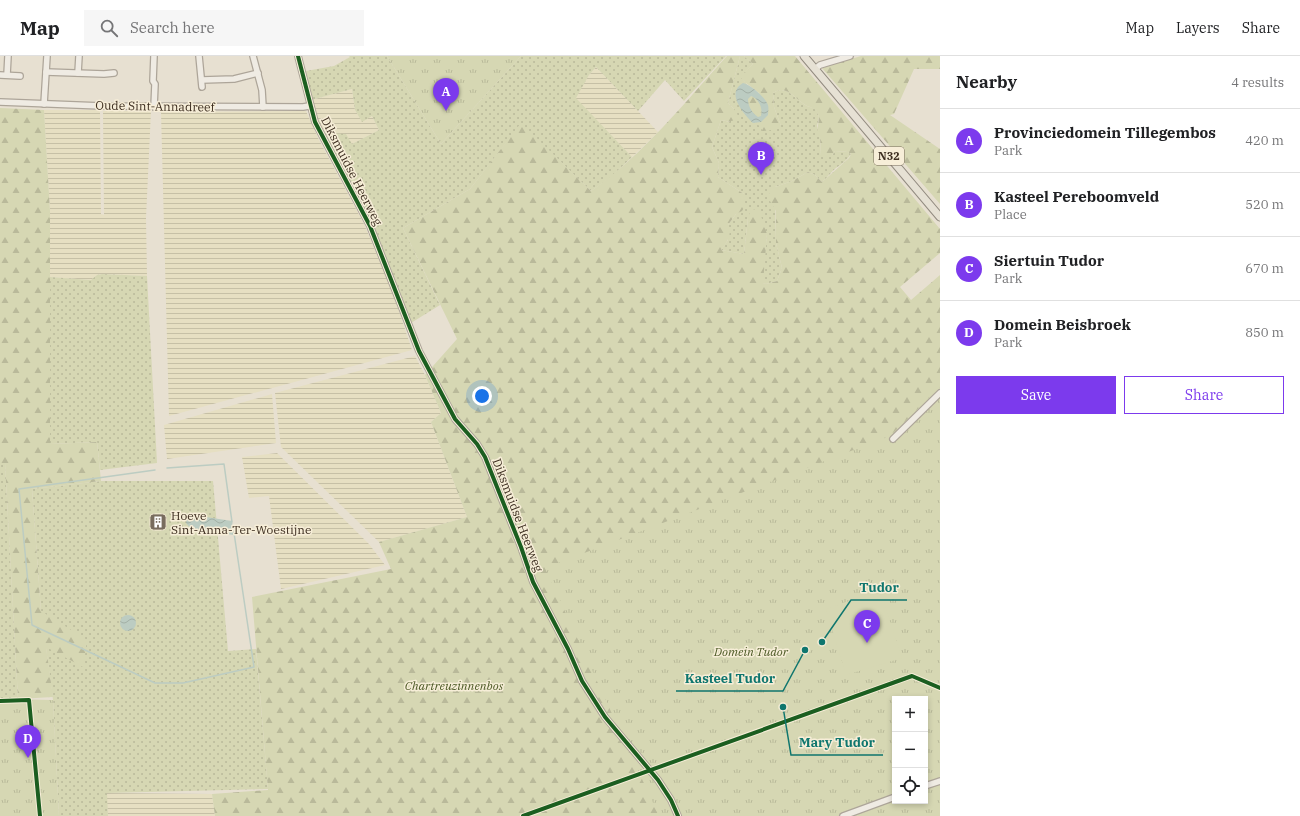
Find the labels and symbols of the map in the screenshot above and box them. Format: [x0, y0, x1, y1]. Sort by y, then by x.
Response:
pin: A [433, 78, 459, 111]
street label: Oude Sint-Annadreef [95, 97, 216, 115]
street label: Diksmuidse Heerweg [318, 114, 386, 228]
pin: B [748, 142, 774, 175]
road number: N32 [874, 147, 904, 165]
your location [472, 386, 492, 406]
street label: Diksmuidse Heerweg [489, 456, 547, 574]
place label: Hoeve Sint-Anna-Ter-Woestijne [171, 508, 311, 537]
building icon: Hoeve Sint-Anna-Ter-Woestijne [148, 512, 168, 532]
callout: Tudor [851, 575, 907, 600]
text: Tudor [859, 579, 899, 596]
pin: C [854, 610, 880, 643]
park label: Domein Tudor [713, 644, 789, 659]
callout: Kasteel Tudor [676, 666, 783, 691]
text: Kasteel Tudor [685, 670, 776, 687]
park label: Chartreuzinnenbos [405, 678, 504, 693]
pin: D [15, 725, 41, 758]
callout: Mary Tudor [791, 730, 883, 755]
text: Mary Tudor [799, 734, 876, 751]

